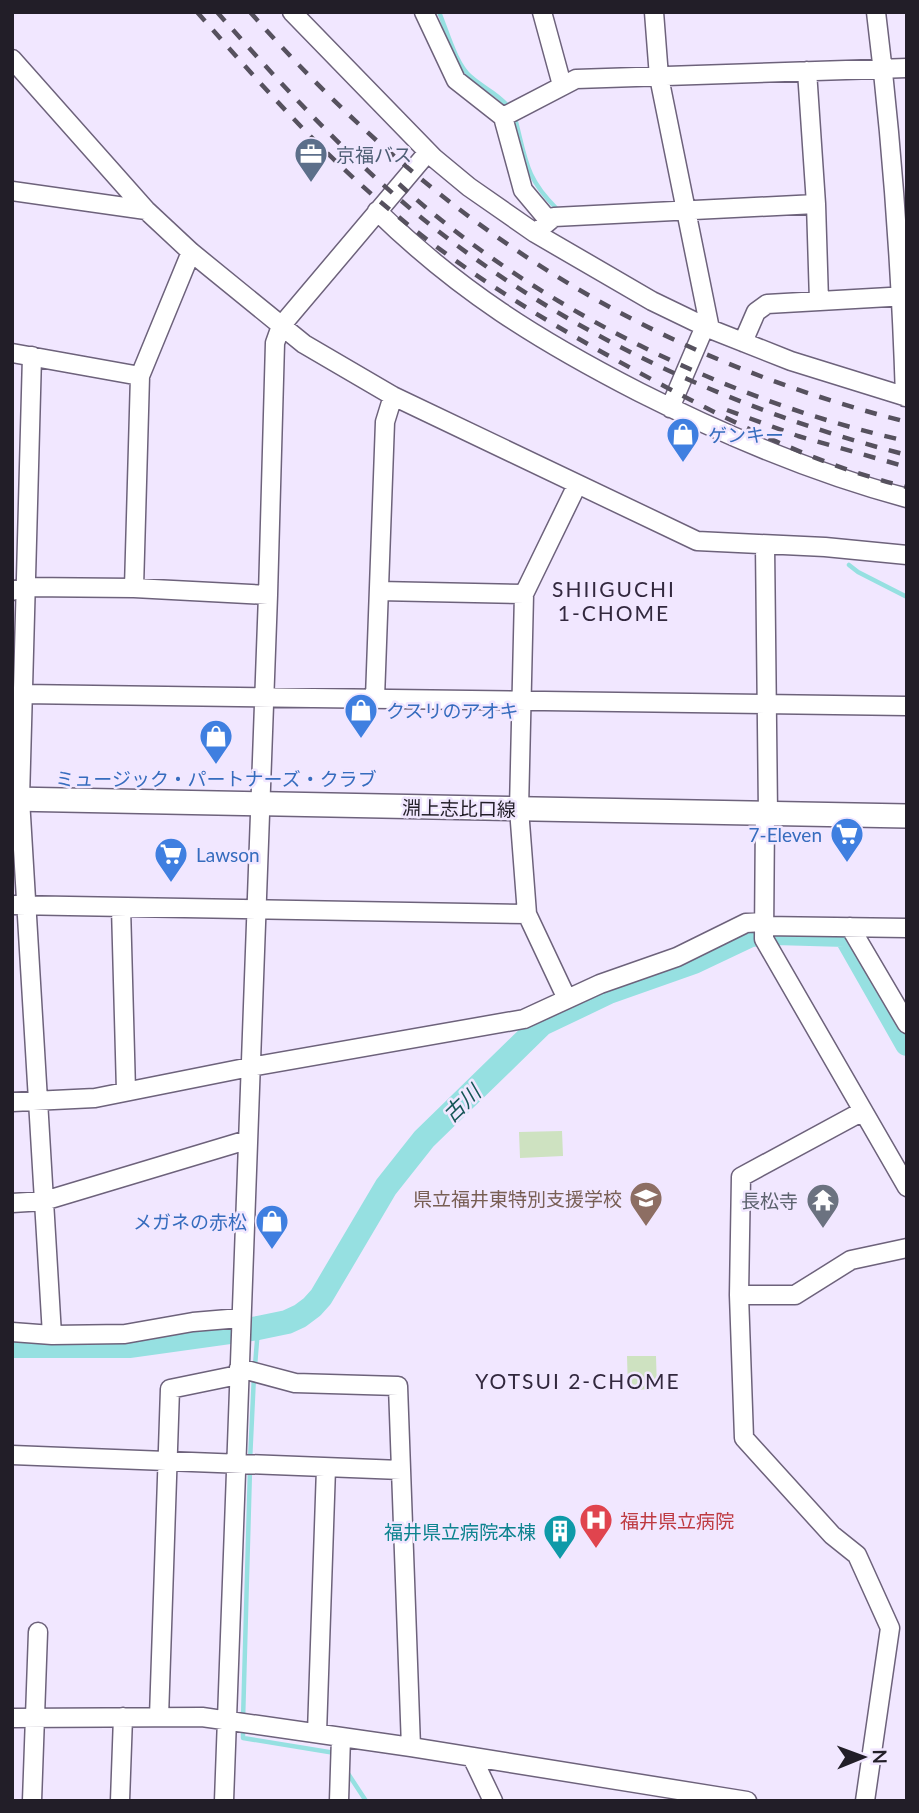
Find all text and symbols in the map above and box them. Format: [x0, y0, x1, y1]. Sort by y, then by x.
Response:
office icon: 京福バス [292, 135, 330, 184]
place label: 京福バス [336, 143, 412, 166]
shop icon: ゲンキー [664, 415, 702, 464]
place label: ゲンキー [708, 423, 784, 446]
district label: SHIIGUCHI 1-CHOME [552, 576, 676, 625]
shop icon: クスリのアオキ [342, 691, 380, 740]
place label: クスリのアオキ [386, 699, 518, 722]
shop icon: ミュージック・パートナーズ・クラブ [197, 717, 235, 766]
place label: ミュージック・パートナーズ・クラブ [55, 767, 377, 790]
street label: 淵上志比口線 [402, 796, 516, 820]
supermarket icon: 7-Eleven [828, 815, 866, 864]
place label: 7-Eleven [749, 823, 822, 846]
supermarket icon: Lawson [152, 835, 190, 884]
place label: Lawson [196, 843, 260, 866]
water label: 古川 [437, 1078, 486, 1127]
school or university icon: 県立福井東特別支援学校 [627, 1179, 665, 1228]
temple icon: 長松寺 [804, 1181, 842, 1230]
place label: 県立福井東特別支援学校 [413, 1187, 622, 1210]
place label: 長松寺 [741, 1189, 798, 1212]
shop icon: メガネの赤松 [253, 1202, 291, 1251]
place label: メガネの赤松 [133, 1210, 247, 1233]
district label: YOTSUI 2-CHOME [475, 1368, 681, 1393]
hospital icon: 福井県立病院 [577, 1501, 615, 1550]
place label: 福井県立病院 [620, 1509, 734, 1532]
building icon: 福井県立病院本棟 [541, 1512, 579, 1561]
place label: 福井県立病院本棟 [384, 1520, 536, 1543]
north arrow [828, 1722, 898, 1792]
text: N [869, 1749, 892, 1764]

